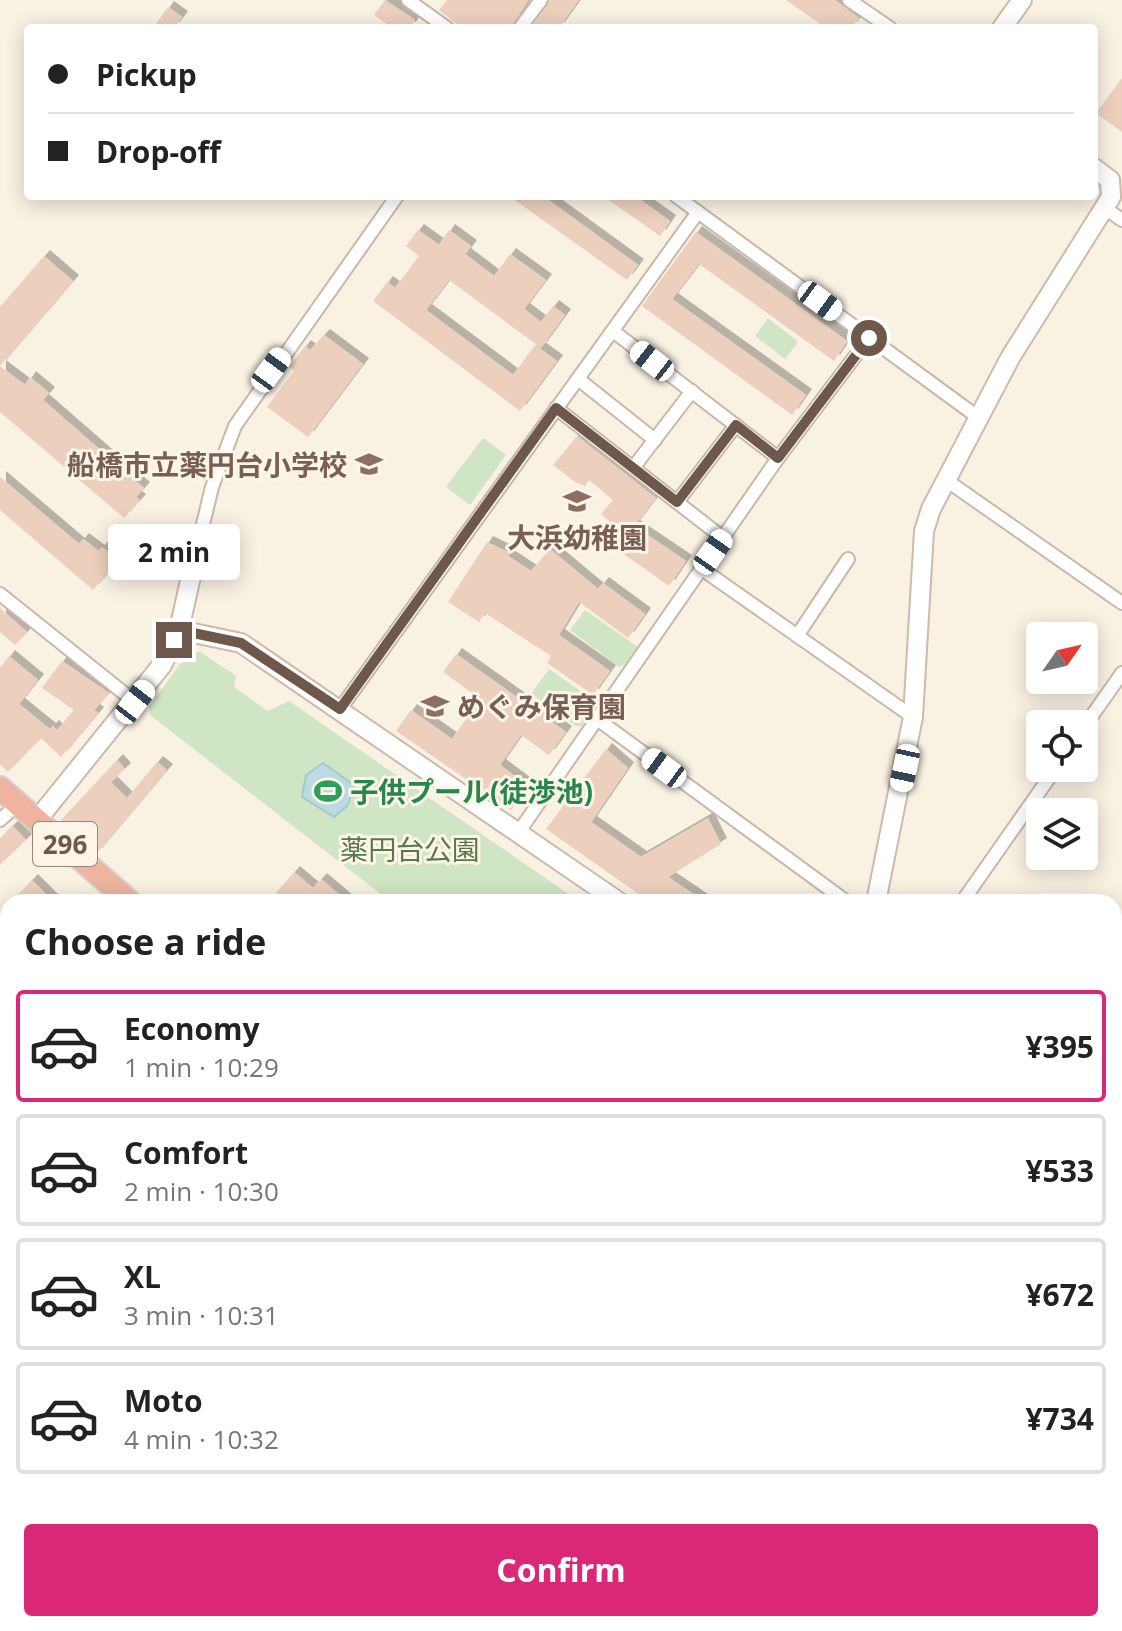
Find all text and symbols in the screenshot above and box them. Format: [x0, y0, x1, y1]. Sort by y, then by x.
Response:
text: Pickup [96, 54, 197, 95]
text: Drop-off [96, 131, 221, 172]
car [794, 277, 846, 325]
route start [851, 320, 887, 356]
car [626, 337, 678, 385]
car [247, 344, 295, 396]
place label: 船橋市立薬円台小学校 [67, 445, 347, 483]
school or university icon: 船橋市立薬円台小学校 [354, 449, 384, 479]
school or university icon: 大浜幼稚園 [562, 486, 592, 516]
place label: 大浜幼稚園 [507, 518, 647, 556]
callout: 2 min [108, 524, 240, 580]
car [689, 525, 737, 579]
text: 2 min [138, 534, 210, 570]
route end [156, 622, 192, 658]
north arrow [1026, 622, 1098, 694]
map controls [1026, 622, 1098, 870]
car [111, 676, 159, 728]
place label: めぐみ保育園 [457, 687, 626, 725]
school or university icon: めぐみ保育園 [420, 691, 450, 721]
button: locate [1026, 710, 1098, 782]
car [888, 742, 922, 794]
car [638, 744, 690, 792]
place label: 子供プール(徒渉池) [350, 772, 593, 810]
sports icon: 子供プール(徒渉池) [313, 776, 343, 806]
button: layers [1026, 798, 1098, 870]
road number: 296 [33, 822, 97, 866]
park label: 薬円台公園 [340, 830, 480, 868]
text: Choose a ride [24, 917, 266, 966]
text: Economy [124, 1008, 260, 1049]
icon: car [28, 1010, 100, 1082]
text: ¥395 [1025, 1026, 1094, 1067]
text: 1 min · 10:29 [124, 1049, 279, 1085]
text: Comfort [124, 1132, 248, 1173]
icon: car [28, 1134, 100, 1206]
text: ¥533 [1025, 1150, 1094, 1191]
text: 2 min · 10:30 [124, 1173, 279, 1209]
text: XL [124, 1256, 161, 1297]
icon: car [28, 1258, 100, 1330]
text: ¥672 [1025, 1274, 1094, 1315]
text: 3 min · 10:31 [124, 1297, 279, 1333]
text: Moto [124, 1380, 202, 1421]
icon: car [28, 1382, 100, 1454]
text: ¥734 [1025, 1398, 1094, 1439]
text: 4 min · 10:32 [124, 1421, 279, 1457]
button: Confirm [24, 1524, 1098, 1616]

